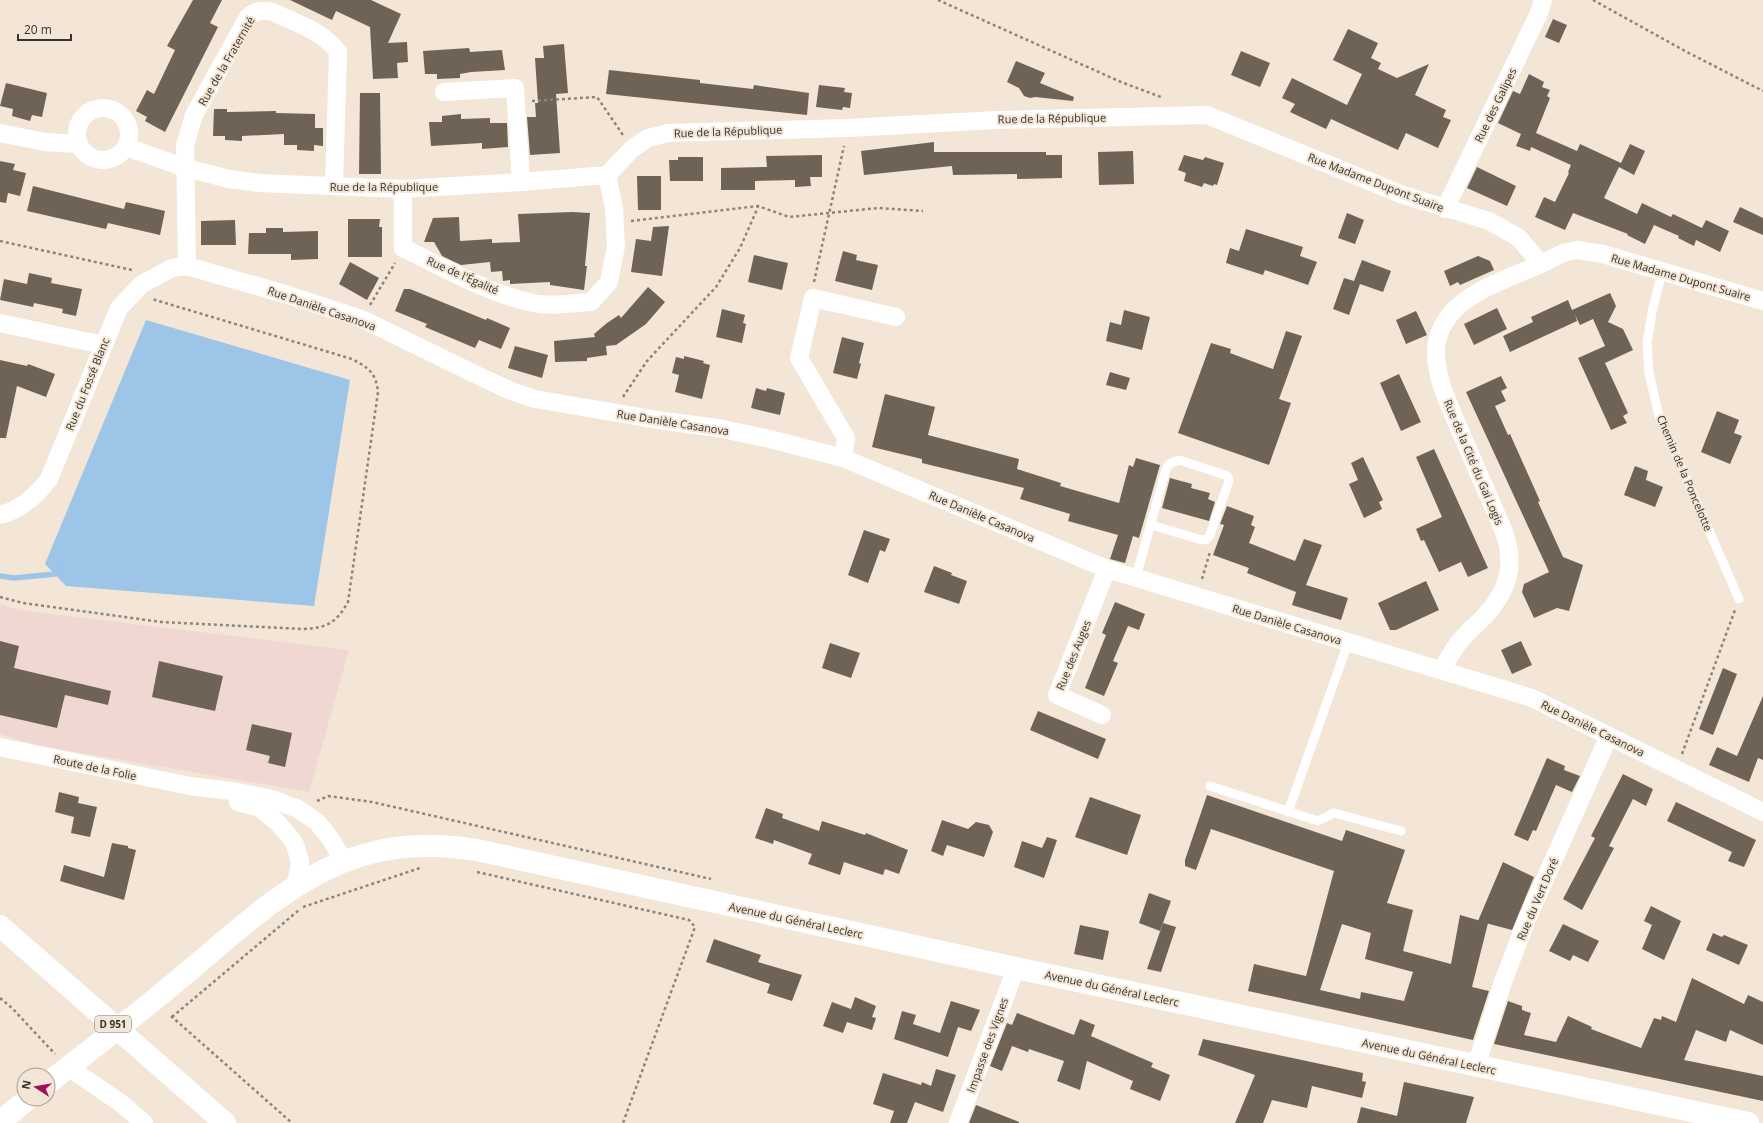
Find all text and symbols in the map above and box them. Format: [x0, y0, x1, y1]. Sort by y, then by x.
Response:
street label: Rue de la Fraternité [194, 14, 258, 108]
scale bar [18, 16, 71, 42]
text: 20 m [24, 21, 52, 38]
street label: Rue des Galipes [1470, 65, 1520, 145]
street label: Rue de la République [998, 110, 1106, 126]
street label: Rue de la République [674, 122, 782, 140]
street label: Rue Madame Dupont Suaire [1306, 149, 1446, 215]
street label: Rue de la République [330, 179, 438, 194]
street label: Rue Madame Dupont Suaire [1609, 250, 1753, 304]
street label: Rue de l'Égalité [425, 252, 501, 298]
street label: Rue Danièle Casanova [266, 282, 378, 334]
street label: Rue du Fossé Blanc [62, 335, 112, 433]
street label: Rue de la Cité du Gai Logis [1441, 397, 1507, 527]
street label: Rue Danièle Casanova [616, 406, 730, 438]
street label: Chemin de la Poncelotte [1654, 413, 1716, 533]
street label: Rue Danièle Casanova [927, 487, 1037, 545]
street label: Rue Danièle Casanova [1231, 600, 1343, 648]
street label: Rue des Auges [1052, 618, 1094, 692]
street label: Rue Danièle Casanova [1539, 696, 1647, 760]
street label: Route de la Folie [52, 751, 138, 783]
street label: Rue du Vert Doré [1513, 855, 1561, 943]
street label: Avenue du Général Leclerc [728, 898, 864, 942]
street label: Avenue du Général Leclerc [1044, 966, 1180, 1010]
street label: Impasse des Vignes [963, 995, 1011, 1095]
road number: D 951 [95, 1016, 131, 1032]
street label: Avenue du Général Leclerc [1361, 1034, 1497, 1078]
north arrow [16, 1067, 56, 1107]
text: N [17, 1079, 34, 1091]

